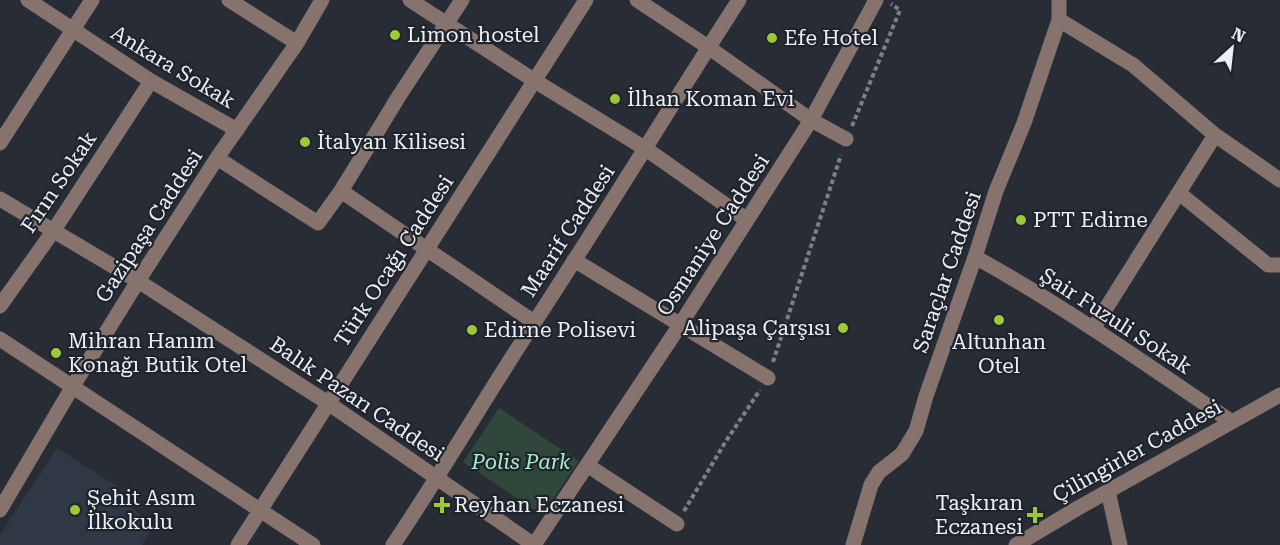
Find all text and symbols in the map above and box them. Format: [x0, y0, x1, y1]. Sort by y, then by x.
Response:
north arrow [1202, 18, 1262, 78]
street label: Ankara Sokak [107, 21, 239, 113]
place label: Limon hostel [407, 23, 540, 47]
text: N [1229, 24, 1248, 46]
place label: Efe Hotel [784, 26, 878, 50]
marker: Limon hostel [388, 28, 402, 42]
marker: Efe Hotel [765, 31, 779, 45]
place label: İlhan Koman Evi [627, 87, 795, 111]
marker: İlhan Koman Evi [608, 92, 622, 106]
street label: Fırın Sokak [16, 127, 102, 237]
place label: İtalyan Kilisesi [317, 130, 466, 154]
marker: İtalyan Kilisesi [298, 135, 312, 149]
street label: Gazipaşa Caddesi [91, 145, 208, 307]
street label: Osmaniye Caddesi [652, 150, 774, 320]
street label: Maarif Caddesi [516, 160, 620, 301]
street label: Türk Ocağı Caddesi [330, 171, 459, 351]
street label: Saraçlar Caddesi [908, 188, 986, 356]
place label: PTT Edirne [1033, 208, 1148, 232]
marker: PTT Edirne [1014, 213, 1028, 227]
street label: Şair Fuzuli Sokak [1036, 263, 1196, 379]
marker: Altunhan Otel [992, 313, 1006, 327]
place label: Alipaşa Çarşısı [683, 316, 831, 340]
place label: Edirne Polisevi [484, 318, 636, 342]
marker: Alipaşa Çarşısı [836, 321, 850, 335]
marker: Edirne Polisevi [465, 323, 479, 337]
place label: Mihran Hanım Konağı Butik Otel [68, 329, 247, 377]
place label: Altunhan Otel [952, 330, 1047, 378]
street label: Balık Pazarı Caddesi [265, 332, 449, 466]
marker: Mihran Hanım Konağı Butik Otel [49, 346, 63, 360]
street label: Çilingirler Caddesi [1048, 394, 1226, 507]
park label: Polis Park [470, 450, 571, 474]
place label: Şehit Asım İlkokulu [87, 486, 196, 534]
place label: Taşkıran Eczanesi [935, 491, 1023, 539]
place label: Reyhan Eczanesi [454, 493, 624, 517]
marker: Reyhan Eczanesi [435, 498, 449, 512]
marker: Şehit Asım İlkokulu [68, 503, 82, 517]
marker: Taşkıran Eczanesi [1028, 508, 1042, 522]

